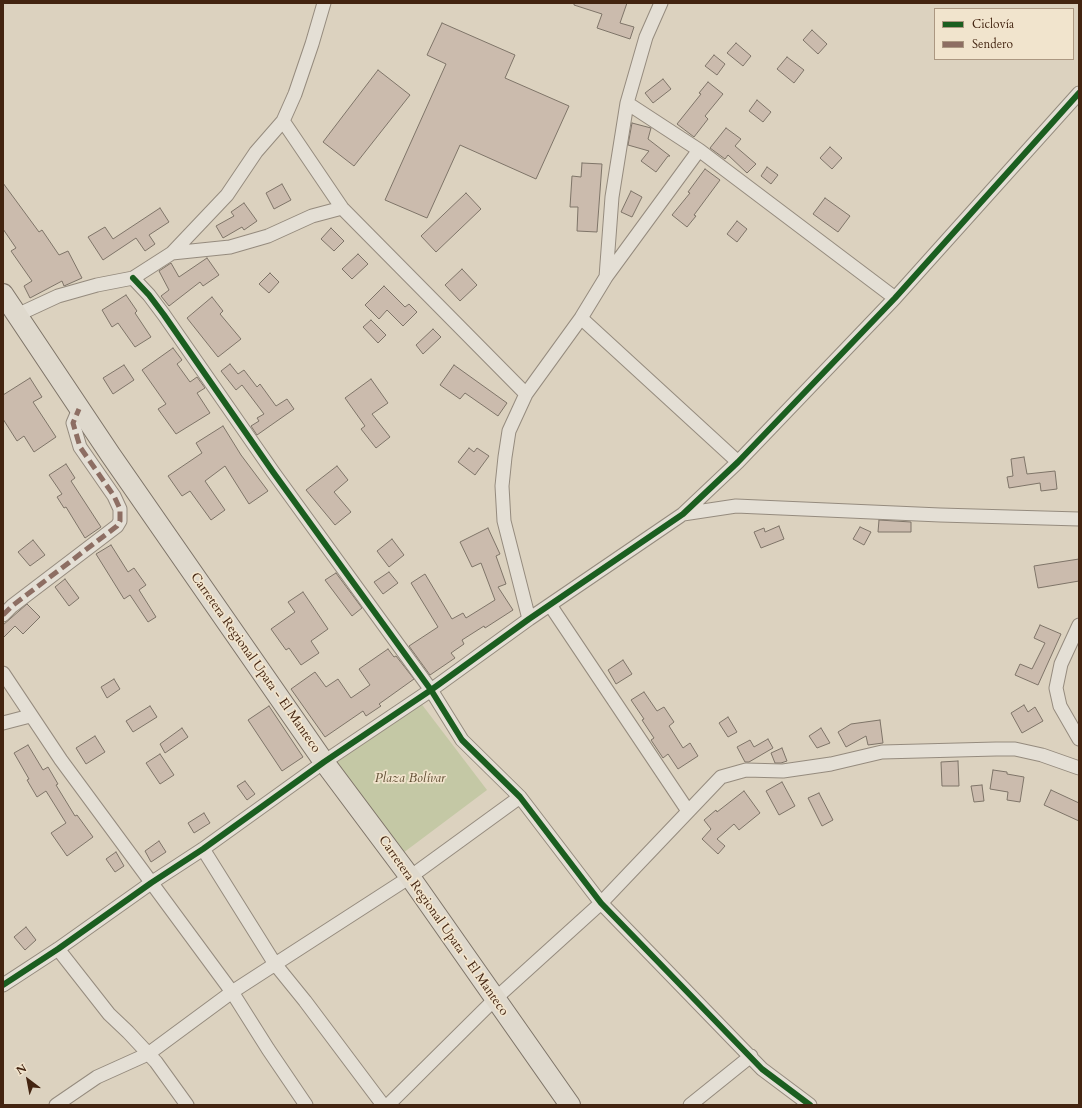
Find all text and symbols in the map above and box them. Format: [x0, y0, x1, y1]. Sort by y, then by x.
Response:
legend [934, 8, 1074, 60]
text: Ciclovía [972, 16, 1014, 32]
text: Sendero [972, 36, 1013, 52]
street label: Carretera Regional Upata - El Manteco [187, 570, 323, 756]
park label: Plaza Bolívar [375, 771, 445, 787]
street label: Carretera Regional Upata - El Manteco [375, 833, 511, 1019]
north arrow [8, 1060, 48, 1100]
text: N [13, 1061, 29, 1078]

